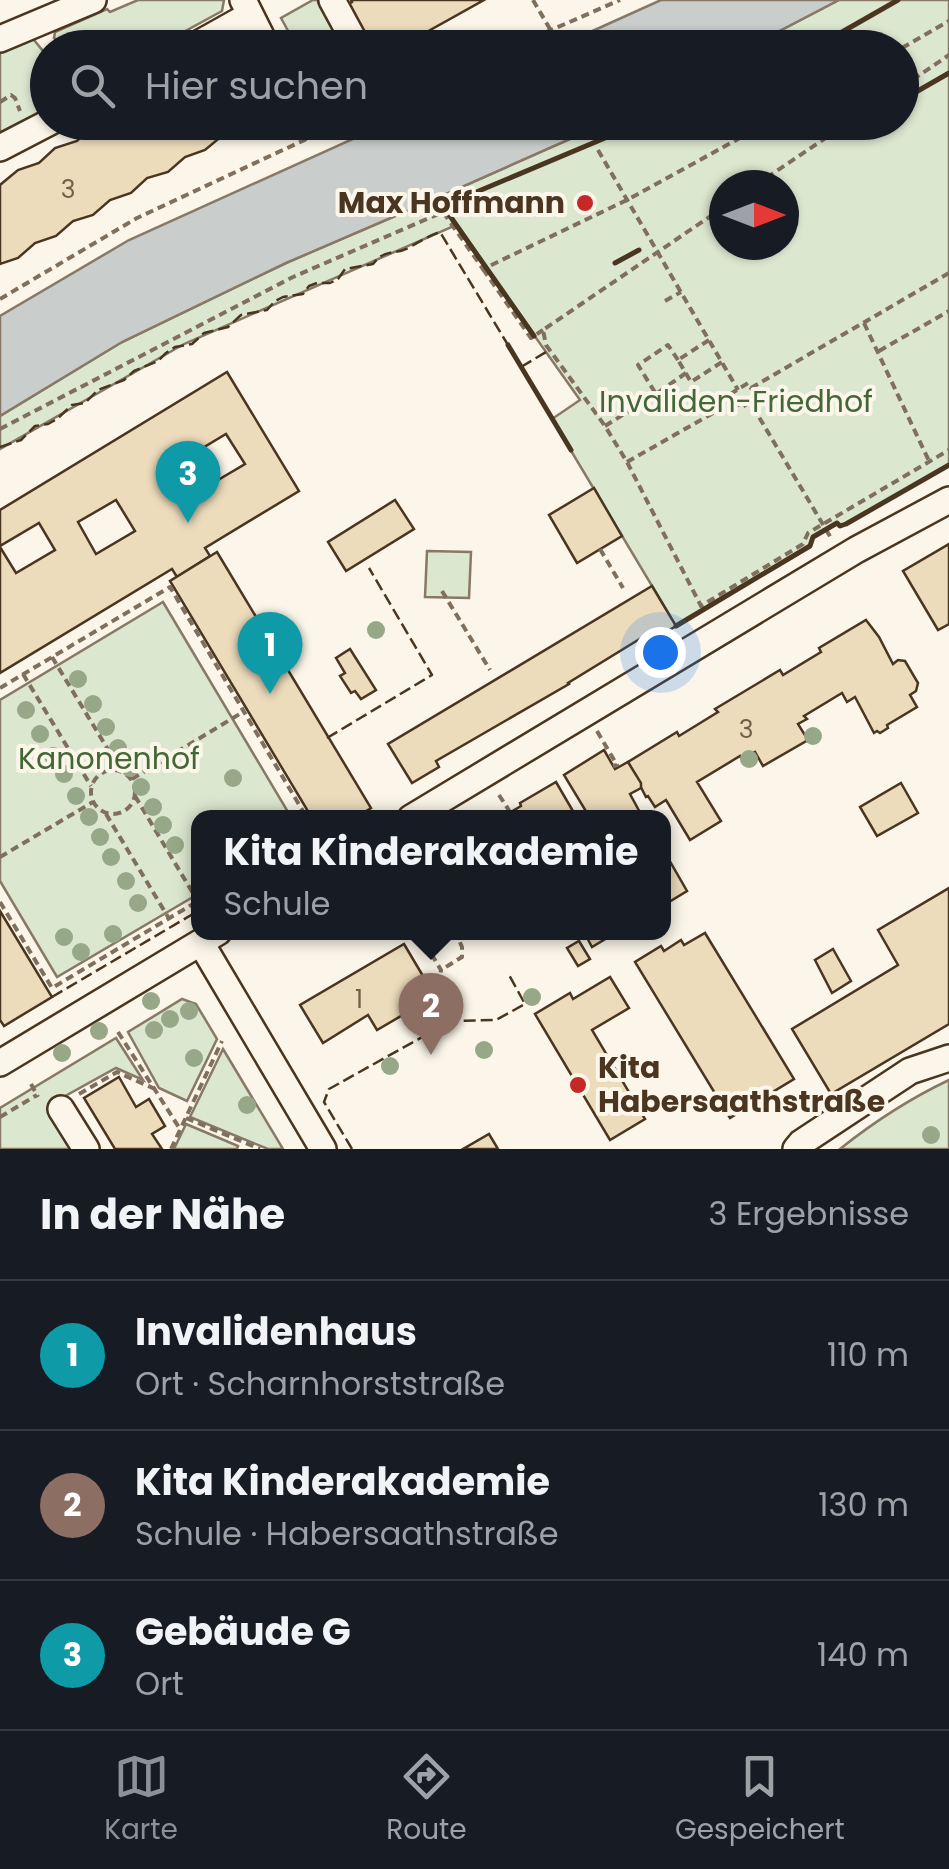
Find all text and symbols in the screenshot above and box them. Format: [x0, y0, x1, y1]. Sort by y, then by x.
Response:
search box [30, 30, 919, 140]
icon: search [65, 58, 120, 113]
text: Hier suchen [145, 59, 368, 112]
north arrow [709, 170, 799, 260]
house number: 3 [61, 172, 75, 207]
place label: Max Hoffmann [338, 181, 565, 224]
marker: Max Hoffmann [574, 192, 596, 214]
park label: Invaliden-Friedhof [599, 380, 873, 423]
pin: 3 [156, 440, 220, 523]
pin: 1 [238, 612, 302, 694]
your location [635, 627, 686, 678]
house number: 3 [739, 712, 753, 747]
park label: Kanonenhof [18, 737, 200, 780]
popup [191, 810, 671, 940]
text: Kita Kinderakademie [224, 825, 638, 878]
text: Schule [224, 881, 330, 926]
pin: 2 [398, 972, 464, 1055]
house number: 1 [355, 982, 363, 1017]
place label: Kita Habersaathstraße [598, 1046, 885, 1123]
marker: Kita Habersaathstraße [567, 1074, 589, 1096]
text: In der Nähe [40, 1185, 285, 1244]
text: 3 Ergebnisse [709, 1191, 909, 1236]
text: Invalidenhaus [135, 1305, 417, 1358]
text: 1 [66, 1332, 79, 1377]
text: 110 m [827, 1332, 909, 1377]
text: Ort · Scharnhorststraße [135, 1361, 505, 1406]
text: Kita Kinderakademie [135, 1455, 550, 1508]
text: 2 [63, 1482, 82, 1527]
text: 130 m [818, 1482, 909, 1527]
text: Schule · Habersaathstraße [135, 1511, 559, 1556]
text: Gebäude G [135, 1605, 351, 1658]
text: 3 [63, 1632, 82, 1677]
text: 140 m [817, 1632, 909, 1677]
text: Ort [135, 1661, 184, 1706]
tab: Karte [104, 1749, 178, 1851]
tab: Route [386, 1749, 467, 1851]
tab: Gespeichert [675, 1749, 845, 1851]

